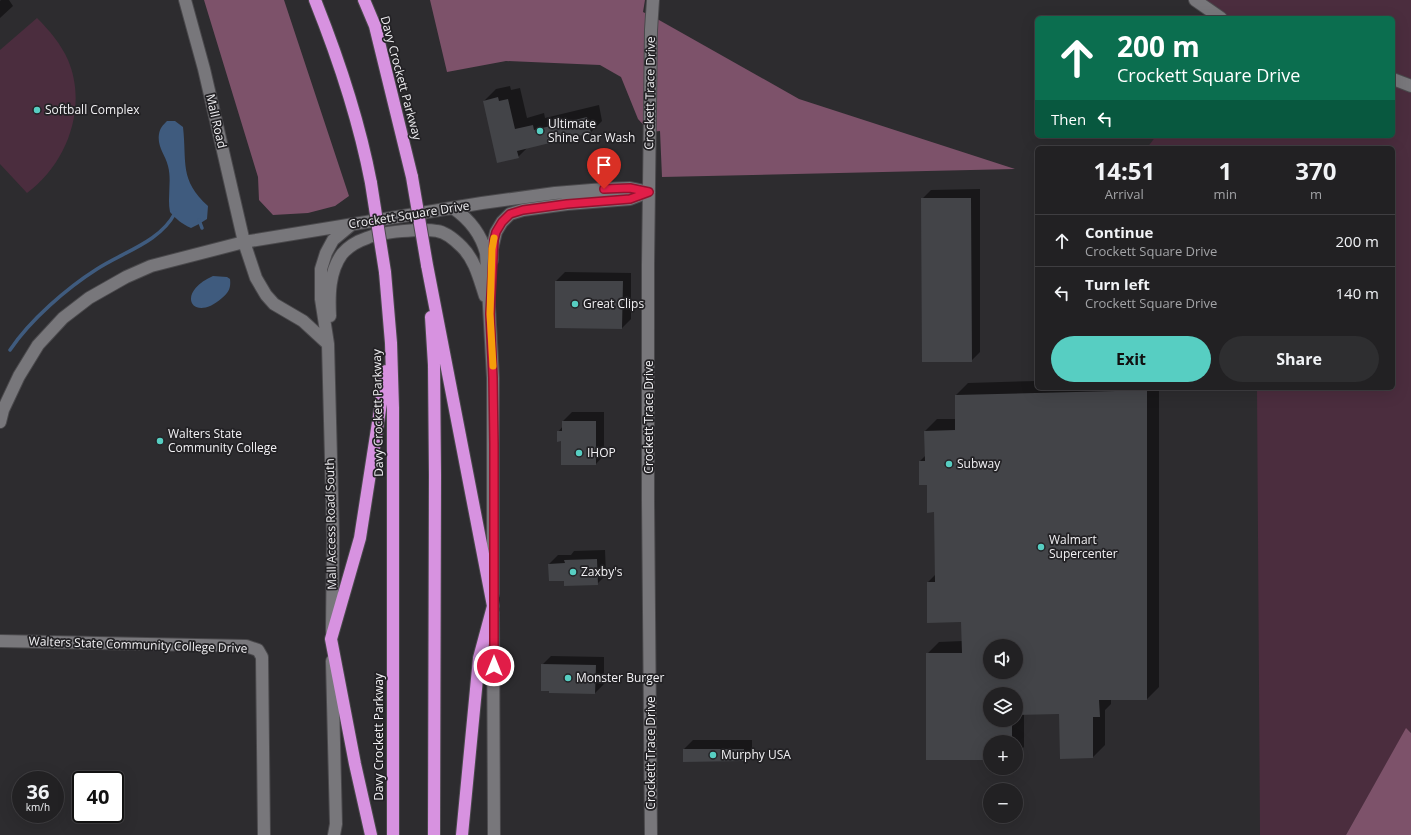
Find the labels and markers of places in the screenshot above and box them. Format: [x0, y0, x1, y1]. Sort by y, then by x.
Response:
place label: Softball Complex [45, 101, 140, 118]
marker: Softball Complex [32, 105, 42, 115]
place label: Ultimate Shine Car Wash [548, 115, 635, 146]
marker: Ultimate Shine Car Wash [535, 126, 545, 136]
pin [587, 148, 621, 189]
place label: Great Clips [583, 295, 644, 312]
marker: Great Clips [570, 299, 580, 309]
place label: Walters State Community College [168, 425, 277, 456]
marker: Walters State Community College [155, 436, 165, 446]
place label: IHOP [587, 444, 616, 461]
marker: IHOP [574, 448, 584, 458]
place label: Subway [957, 455, 1001, 472]
marker: Subway [944, 459, 954, 469]
place label: Walmart Supercenter [1049, 531, 1118, 562]
marker: Walmart Supercenter [1036, 542, 1046, 552]
place label: Zaxby's [581, 563, 623, 580]
marker: Zaxby's [568, 567, 578, 577]
place label: Monster Burger [576, 669, 664, 686]
marker: Monster Burger [563, 673, 573, 683]
place label: Murphy USA [721, 746, 791, 763]
marker: Murphy USA [708, 750, 718, 760]

